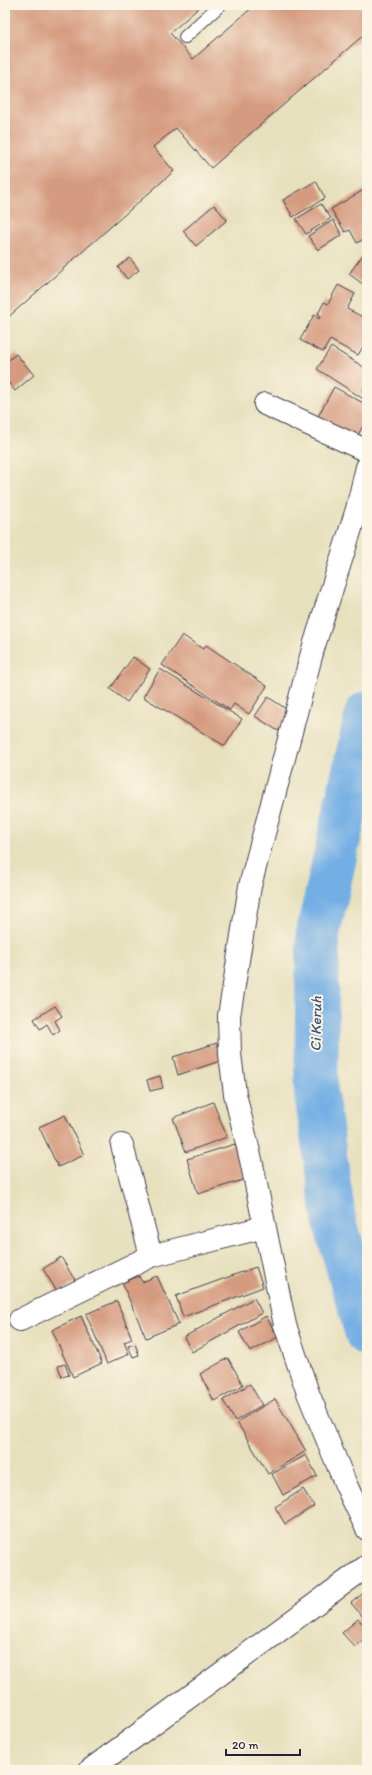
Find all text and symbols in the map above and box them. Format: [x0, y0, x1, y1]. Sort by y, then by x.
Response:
water label: Ci Keruh [307, 996, 325, 1052]
scale bar [226, 1731, 300, 1757]
text: 20 m [232, 1738, 259, 1752]

